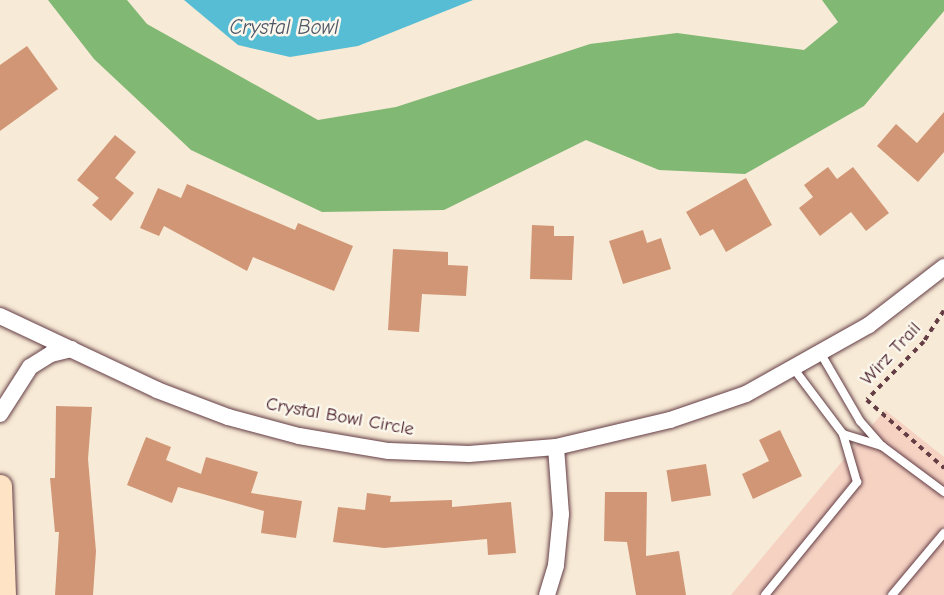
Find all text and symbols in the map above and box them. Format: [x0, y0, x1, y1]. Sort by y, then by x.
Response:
water label: Crystal Bowl [229, 14, 339, 40]
street label: Wirz Trail [856, 318, 926, 390]
street label: Crystal Bowl Circle [264, 393, 416, 441]

